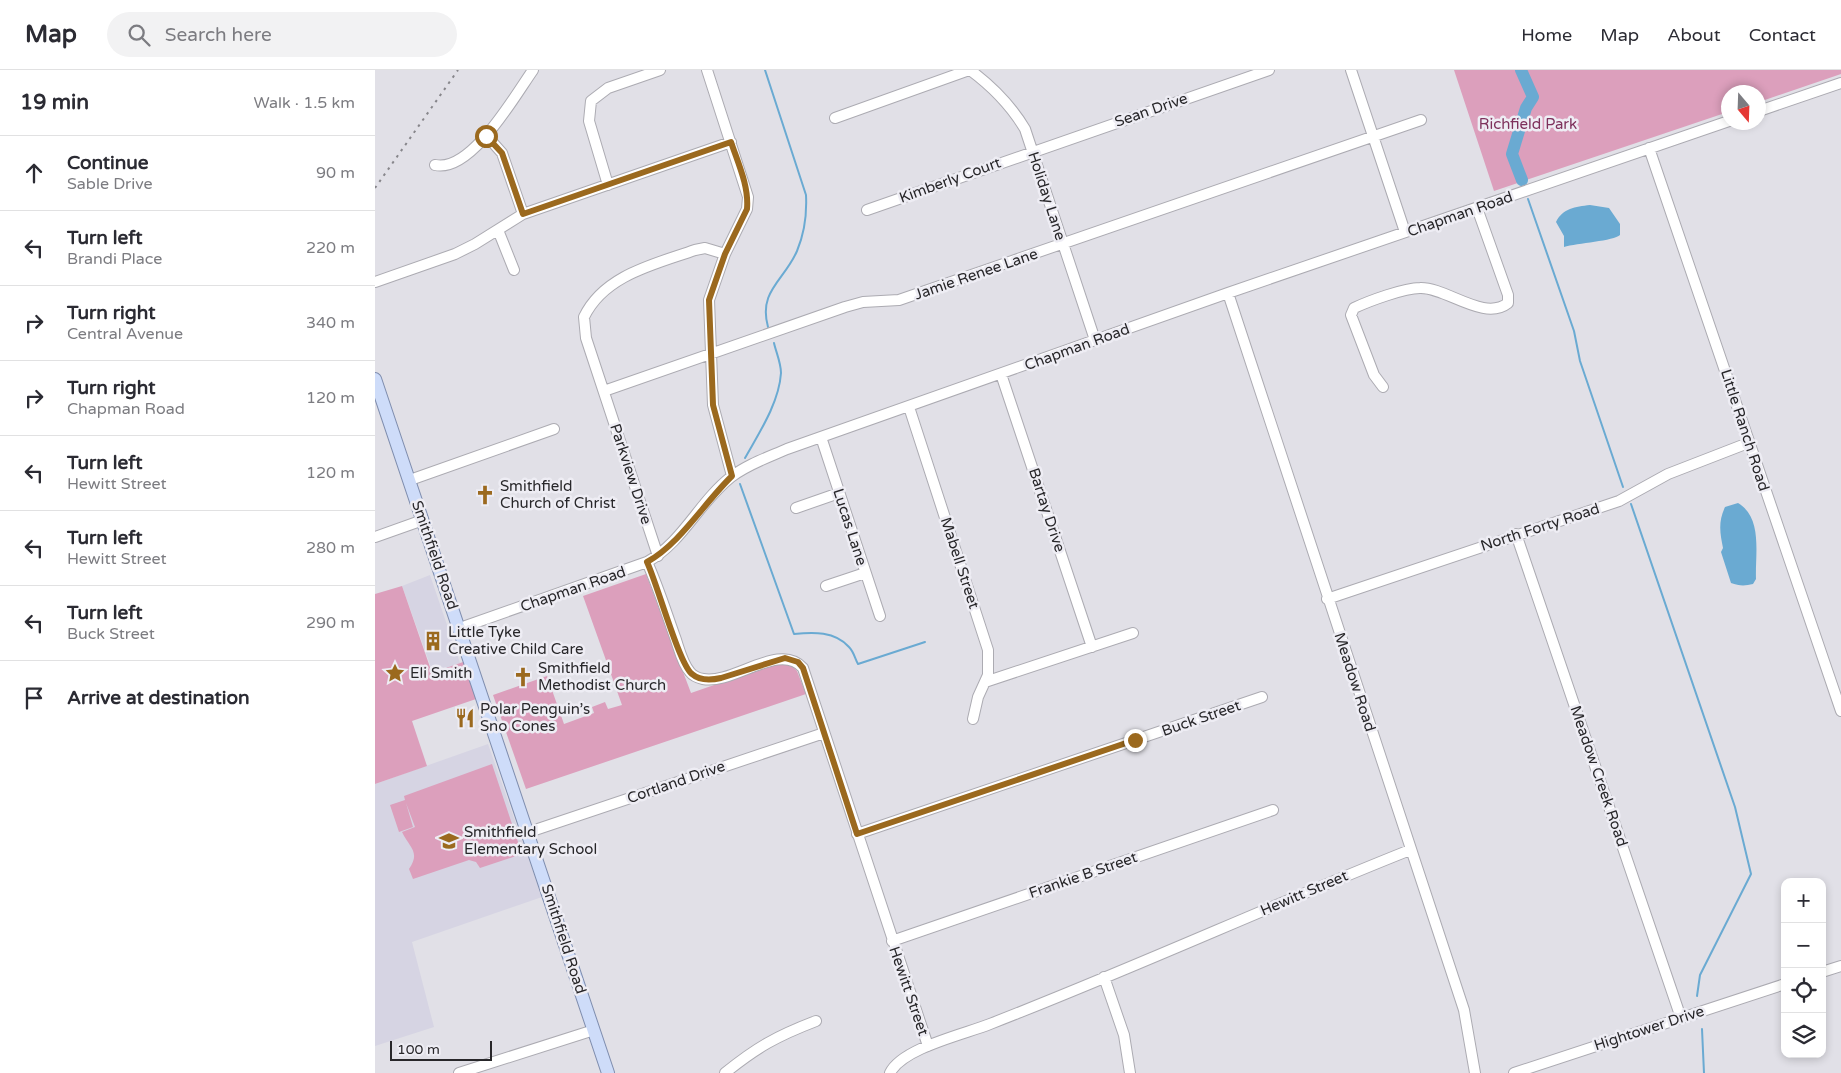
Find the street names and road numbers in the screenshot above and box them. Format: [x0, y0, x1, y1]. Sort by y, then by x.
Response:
street label: Sean Drive [1112, 89, 1190, 131]
street label: Holiday Lane [1024, 149, 1070, 243]
street label: Kimberly Court [897, 153, 1004, 207]
street label: Chapman Road [1405, 188, 1515, 240]
street label: Jamie Renee Lane [912, 244, 1040, 304]
street label: Chapman Road [1022, 320, 1132, 374]
street label: Little Ranch Road [1717, 367, 1773, 493]
street label: Parkview Drive [606, 421, 656, 527]
street label: Bartay Drive [1025, 466, 1069, 554]
street label: Lucas Lane [829, 486, 871, 568]
street label: Smithfield Road [408, 498, 462, 612]
street label: North Forty Road [1478, 499, 1602, 555]
street label: Mabell Street [937, 515, 983, 611]
street label: Chapman Road [518, 563, 628, 615]
street label: Meadow Road [1331, 630, 1379, 734]
street label: Buck Street [1159, 696, 1243, 740]
street label: Meadow Creek Road [1566, 703, 1632, 849]
street label: Cortland Drive [625, 757, 727, 807]
street label: Frankie B Street [1026, 848, 1140, 902]
street label: Hewitt Street [1258, 866, 1351, 920]
street label: Smithfield Road [538, 882, 590, 996]
street label: Hewitt Street [885, 944, 933, 1038]
street label: Hightower Drive [1592, 1002, 1706, 1054]

